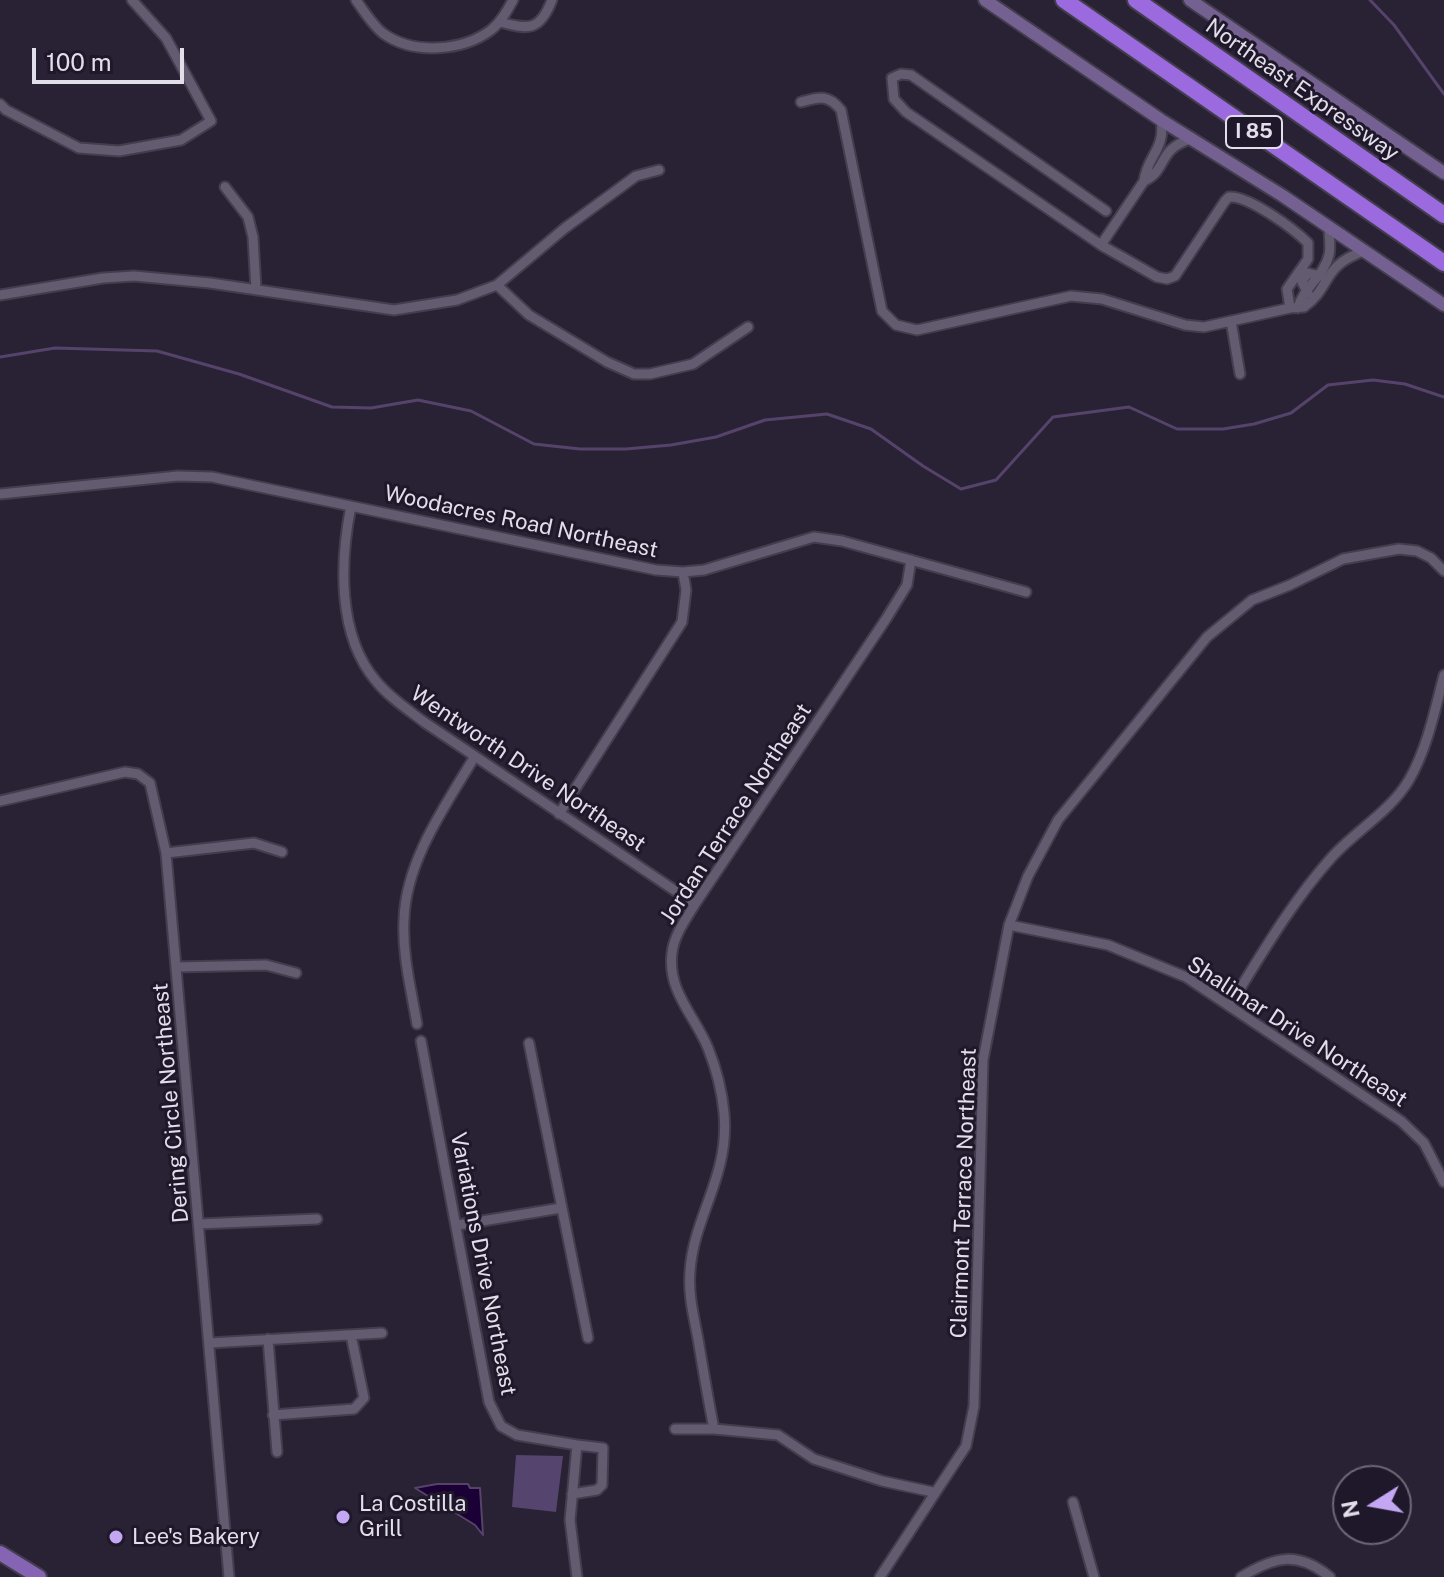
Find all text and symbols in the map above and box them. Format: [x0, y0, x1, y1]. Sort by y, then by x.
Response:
street label: Northeast Expressway [1200, 13, 1404, 167]
scale bar [36, 32, 188, 82]
text: 100 m [46, 48, 112, 76]
road number: I 85 [1226, 116, 1282, 148]
street label: Woodacres Road Northeast [382, 480, 660, 564]
street label: Wentworth Drive Northeast [406, 680, 650, 858]
street label: Jordan Terrace Northeast [655, 699, 817, 929]
street label: Shalimar Drive Northeast [1182, 951, 1412, 1113]
street label: Dering Circle Northeast [147, 982, 195, 1224]
street label: Clairmont Terrace Northeast [946, 1047, 982, 1339]
street label: Variations Drive Northeast [445, 1130, 521, 1398]
north arrow [1332, 1465, 1412, 1545]
place label: La Costilla Grill [359, 1491, 466, 1542]
text: N [1336, 1498, 1365, 1520]
marker: La Costilla Grill [334, 1508, 352, 1526]
place label: Lee's Bakery [132, 1524, 260, 1550]
marker: Lee's Bakery [107, 1528, 125, 1546]

